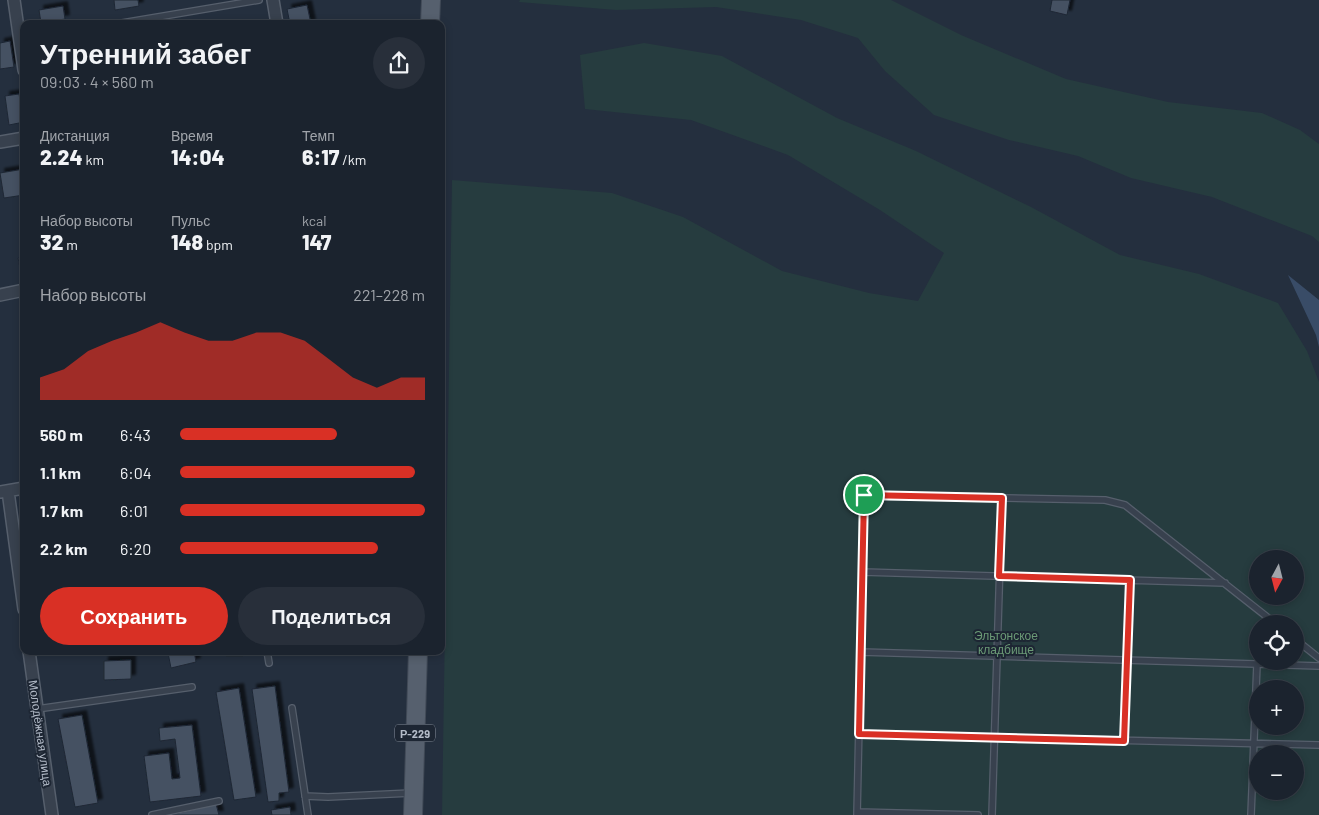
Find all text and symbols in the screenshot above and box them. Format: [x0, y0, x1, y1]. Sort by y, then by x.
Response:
text: Утренний забег [40, 36, 251, 70]
button: share [373, 37, 425, 89]
text: 09:03 · 4 × 560 m [40, 72, 154, 91]
text: Дистанция [40, 127, 110, 144]
text: Время [171, 127, 213, 144]
text: Темп [302, 127, 335, 144]
text: 2.24 [40, 144, 83, 169]
text: 14:04 [171, 144, 225, 169]
text: 6:17 [302, 144, 339, 169]
text: km [83, 151, 104, 168]
text: /km [339, 151, 366, 168]
text: Набор высоты [40, 212, 133, 229]
text: Пульс [171, 212, 210, 229]
text: kcal [302, 212, 326, 229]
text: 32 [40, 229, 63, 254]
text: 148 [171, 229, 203, 254]
text: 147 [302, 229, 331, 254]
text: m [63, 236, 78, 253]
text: bpm [203, 236, 233, 253]
text: Набор высоты [40, 285, 146, 304]
text: 221–228 m [353, 285, 425, 304]
text: 560 m [40, 425, 83, 444]
text: 6:43 [120, 425, 151, 444]
text: 1.1 km [40, 463, 81, 482]
text: 6:04 [120, 463, 152, 482]
pin [843, 474, 885, 516]
icon: arrive [850, 481, 878, 509]
text: 1.7 km [40, 501, 83, 520]
text: 6:01 [120, 501, 148, 520]
text: 2.2 km [40, 539, 87, 558]
text: 6:20 [120, 539, 151, 558]
north arrow [1249, 550, 1304, 605]
map controls [1249, 550, 1304, 800]
button: Сохранить [40, 587, 228, 645]
button: Поделиться [238, 587, 425, 645]
button: locate [1249, 615, 1304, 670]
park label: Эльтонское кладбище [974, 628, 1038, 657]
street label: Молодёжная улица [26, 679, 55, 787]
button: + [1249, 680, 1304, 735]
road number: Р-229 [395, 724, 435, 741]
button: − [1249, 745, 1304, 800]

